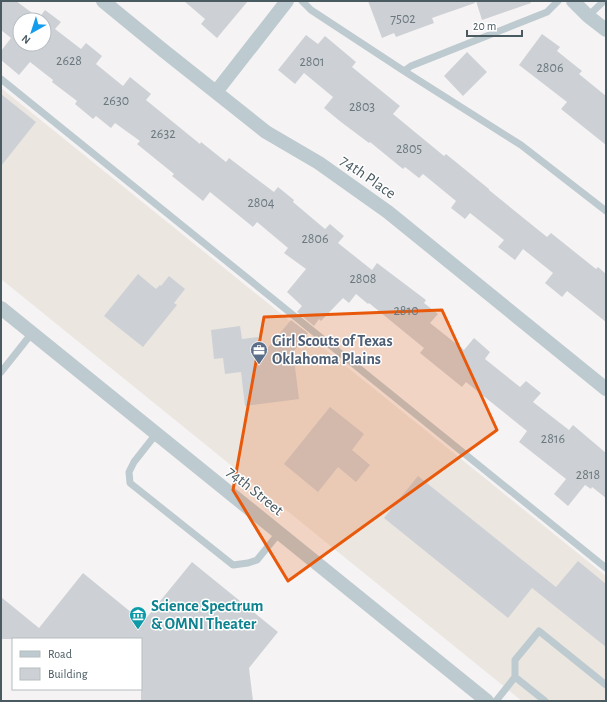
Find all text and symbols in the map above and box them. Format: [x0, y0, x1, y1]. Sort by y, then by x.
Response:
north arrow [12, 12, 52, 52]
house number: 7502 [390, 12, 416, 26]
scale bar [467, 12, 522, 38]
text: 20 m [473, 20, 496, 32]
text: N [20, 33, 32, 46]
house number: 2628 [56, 54, 82, 68]
house number: 2801 [299, 55, 325, 69]
house number: 2806 [537, 61, 563, 75]
house number: 2630 [103, 94, 129, 108]
house number: 2803 [349, 100, 375, 114]
house number: 2632 [150, 127, 176, 141]
house number: 2805 [396, 142, 422, 156]
street label: 74th Place [337, 152, 399, 202]
house number: 2804 [247, 196, 275, 210]
house number: 2806 [302, 232, 328, 246]
house number: 2808 [349, 272, 377, 286]
house number: 2810 [393, 304, 419, 318]
place label: Girl Scouts of Texas Oklahoma Plains [272, 333, 393, 367]
office icon: Girl Scouts of Texas Oklahoma Plains [249, 340, 269, 365]
house number: 2816 [541, 432, 565, 446]
street label: 74th Street [223, 463, 287, 519]
house number: 2818 [576, 468, 600, 482]
place label: Science Spectrum & OMNI Theater [151, 598, 263, 632]
museum icon: Science Spectrum & OMNI Theater [128, 605, 148, 630]
legend [12, 638, 142, 690]
text: Road [48, 648, 72, 660]
text: Building [48, 668, 88, 680]

